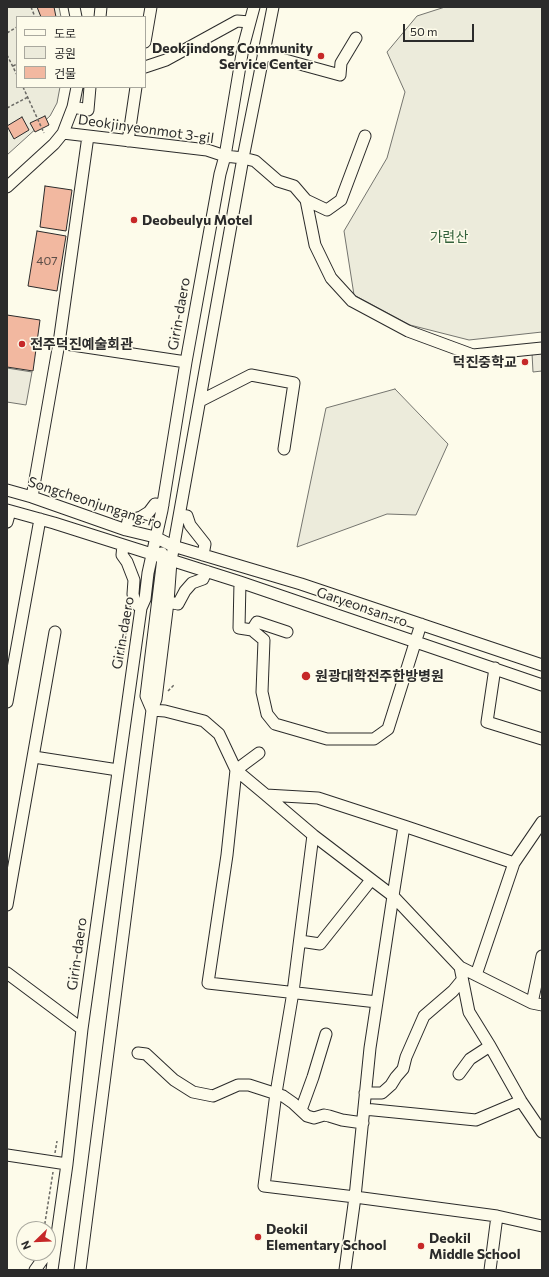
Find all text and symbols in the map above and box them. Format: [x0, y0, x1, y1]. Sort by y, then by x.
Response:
legend [16, 16, 146, 88]
scale bar [405, 16, 476, 42]
text: 50 m [410, 24, 438, 38]
text: 도로 [54, 26, 76, 40]
place label: Deokjindong Community Service Center [152, 40, 313, 72]
text: 공원 [54, 46, 76, 60]
marker: Deokjindong Community Service Center [316, 51, 326, 61]
text: 건물 [54, 66, 76, 80]
street label: Deokjinyeonmot 3-gil [77, 111, 215, 147]
place label: Deobeulyu Motel [142, 212, 253, 228]
marker: Deobeulyu Motel [129, 215, 139, 225]
park label: 가련산 [430, 229, 468, 245]
house number: 407 [36, 254, 58, 268]
street label: Girin-daero [164, 276, 194, 352]
place label: 전주덕진예술회관 [30, 336, 133, 352]
marker: 전주덕진예술회관 [17, 339, 27, 349]
place label: 덕진중학교 [453, 354, 517, 370]
marker: 덕진중학교 [520, 357, 530, 367]
street label: Songcheonjungang-ro [26, 473, 164, 533]
street label: Garyeonsan-ro [314, 584, 410, 630]
street label: Girin-daero [108, 595, 138, 671]
place label: 원광대학전주한방병원 [315, 668, 444, 684]
marker: 원광대학전주한방병원 [300, 670, 312, 682]
street label: Girin-daero [64, 916, 90, 992]
north arrow [16, 1221, 56, 1261]
place label: Deokil Elementary School [266, 1221, 386, 1254]
place label: Deokil Middle School [429, 1230, 520, 1262]
marker: Deokil Elementary School [253, 1232, 263, 1242]
text: N [18, 1239, 33, 1252]
marker: Deokil Middle School [416, 1241, 426, 1251]

